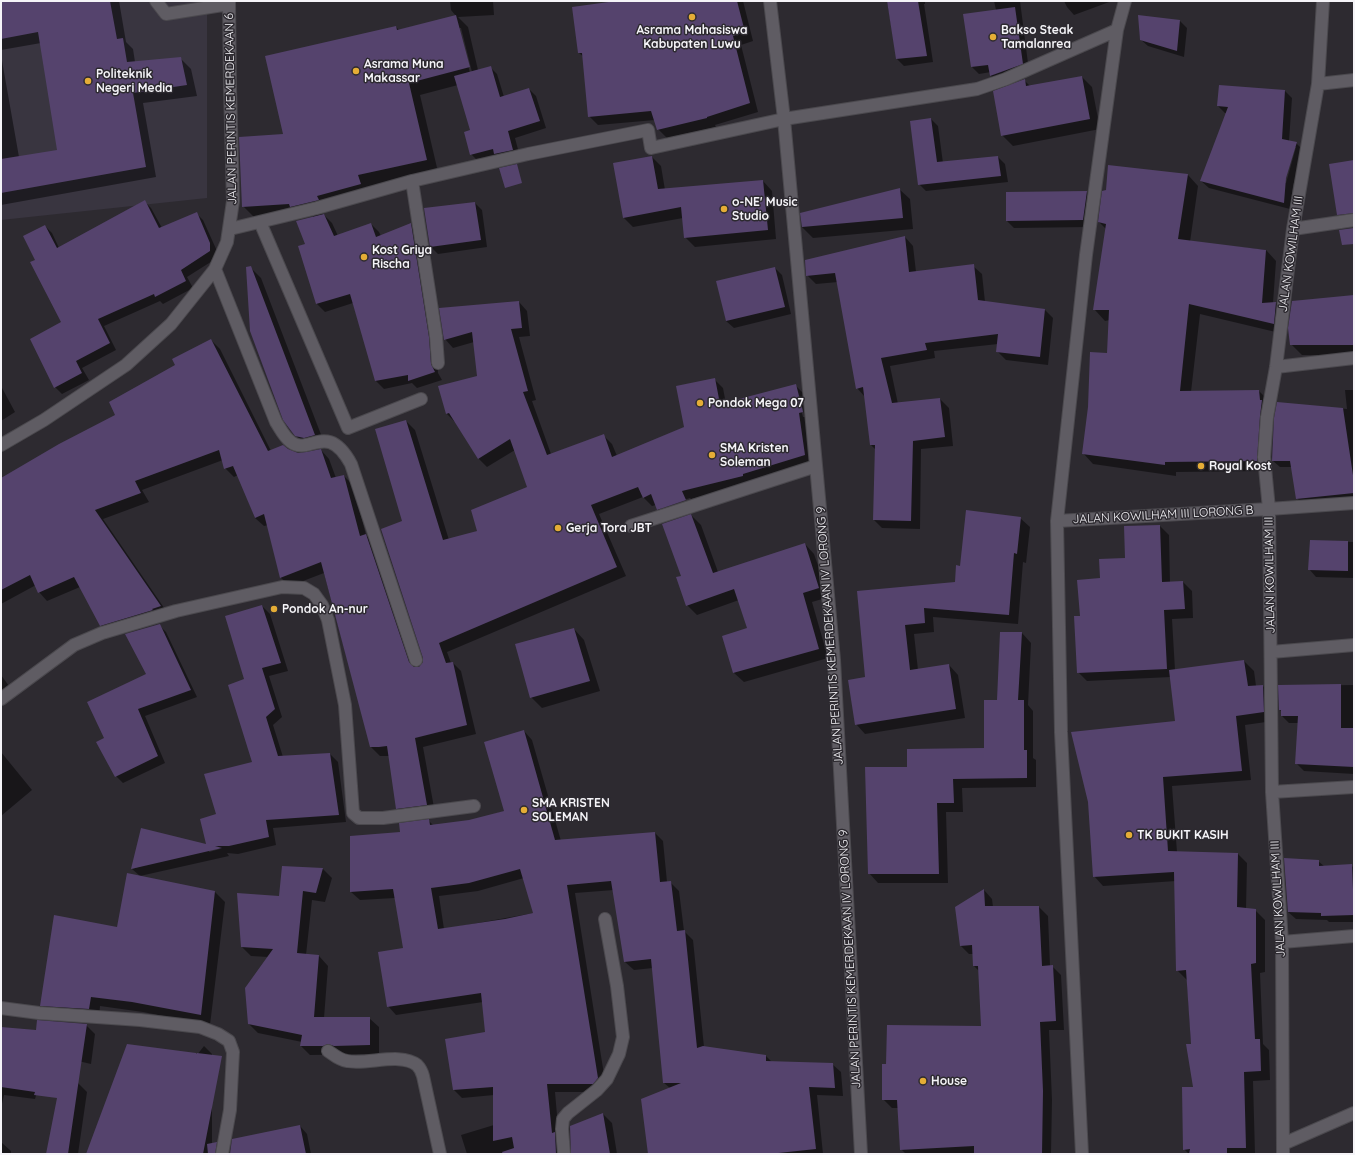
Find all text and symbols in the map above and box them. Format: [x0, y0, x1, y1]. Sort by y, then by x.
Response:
marker: Asrama Mahasiswa Kabupaten Luwu [687, 12, 697, 22]
street label: JALAN PERINTIS KEMERDEKAAN 6 [222, 13, 240, 205]
place label: Asrama Mahasiswa Kabupaten Luwu [636, 23, 748, 51]
place label: Bakso Steak Tamalanrea [1001, 23, 1073, 51]
marker: Bakso Steak Tamalanrea [988, 32, 998, 42]
place label: Asrama Muna Makassar [364, 57, 444, 85]
marker: Asrama Muna Makassar [351, 66, 361, 76]
place label: Politeknik Negeri Media [96, 67, 173, 95]
marker: Politeknik Negeri Media [83, 76, 93, 86]
place label: o-NE' Music Studio [732, 195, 798, 223]
street label: JALAN KOWILHAM III [1276, 195, 1306, 313]
marker: o-NE' Music Studio [719, 204, 729, 214]
place label: Kost Griya Rischa [372, 243, 432, 271]
marker: Kost Griya Rischa [359, 252, 369, 262]
place label: Pondok Mega 07 [708, 396, 804, 410]
marker: Pondok Mega 07 [695, 398, 705, 408]
place label: SMA Kristen Soleman [720, 441, 789, 469]
marker: SMA Kristen Soleman [707, 450, 717, 460]
place label: Royal Kost [1209, 459, 1272, 473]
marker: Royal Kost [1196, 461, 1206, 471]
street label: JALAN KOWILHAM III LORONG B [1072, 503, 1254, 527]
street label: JALAN PERINTIS KEMERDEKAAN IV LORONG 9 [814, 506, 846, 766]
street label: JALAN KOWILHAM III [1262, 516, 1278, 634]
place label: Gerja Tora JBT [566, 521, 652, 535]
marker: Gerja Tora JBT [553, 523, 563, 533]
place label: Pondok An-nur [282, 602, 368, 616]
marker: Pondok An-nur [269, 604, 279, 614]
place label: SMA KRISTEN SOLEMAN [532, 796, 610, 824]
marker: SMA KRISTEN SOLEMAN [519, 805, 529, 815]
place label: TK BUKIT KASIH [1137, 828, 1229, 842]
street label: JALAN PERINTIS KEMERDEKAAN IV LORONG 9 [836, 829, 864, 1089]
marker: TK BUKIT KASIH [1124, 830, 1134, 840]
street label: JALAN KOWILHAM III [1268, 840, 1288, 958]
place label: House [931, 1074, 967, 1088]
marker: House [918, 1076, 928, 1086]

